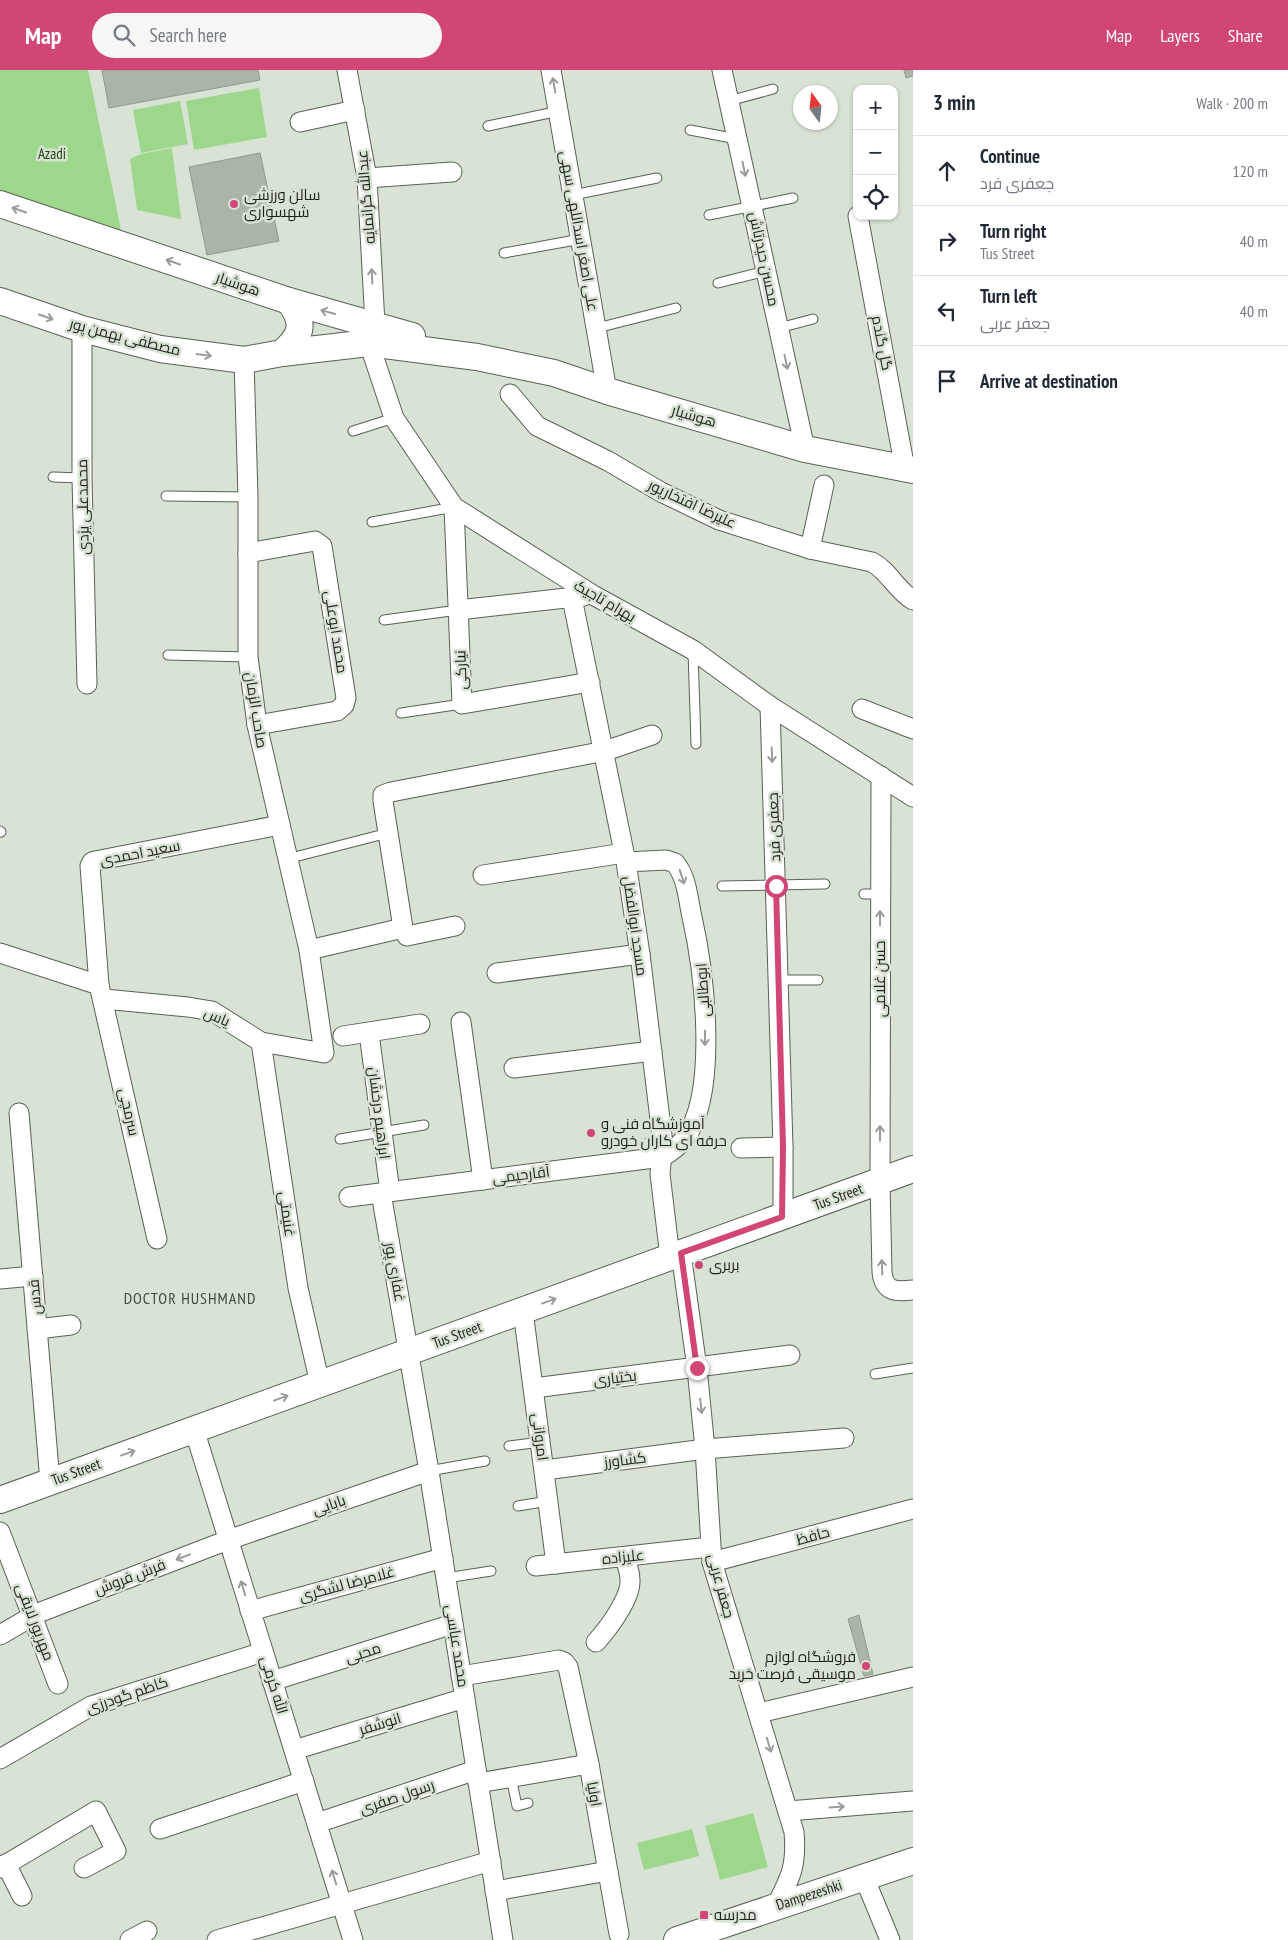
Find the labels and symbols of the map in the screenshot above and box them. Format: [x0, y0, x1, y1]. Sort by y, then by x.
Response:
one-way arrow [548, 77, 558, 93]
north arrow [793, 85, 838, 130]
park label: Azadi [38, 144, 66, 163]
street label: عبدالله گرانمایه [352, 149, 379, 245]
street label: علی اصغر اسداللهی سهی [555, 149, 603, 313]
one-way arrow [740, 160, 749, 176]
place label: سالن ورزشی شهسواری [244, 185, 320, 222]
marker: سالن ورزشی شهسواری [228, 198, 240, 210]
one-way arrow [11, 205, 27, 215]
street label: محسن حیدرتاش [744, 210, 784, 308]
one-way arrow [166, 257, 181, 266]
street label: هوشیار [212, 267, 263, 300]
one-way arrow [368, 268, 377, 284]
one-way arrow [320, 306, 336, 316]
one-way arrow [38, 313, 53, 322]
street label: مصطفی بهمن پور [66, 313, 183, 360]
street label: گل گندم [867, 314, 897, 372]
one-way arrow [195, 350, 211, 360]
one-way arrow [782, 353, 791, 369]
street label: هوشیار [669, 400, 719, 431]
street label: محمدعلی یزدی [72, 459, 94, 555]
street label: علیرضا افتخارپور [644, 474, 739, 533]
street label: بهرام تاجیک [570, 575, 640, 627]
street label: محمد ابوعلی [320, 589, 352, 675]
street label: نیارکی [450, 650, 472, 690]
street label: صاحب الزمان [240, 670, 272, 750]
one-way arrow [767, 746, 777, 763]
street label: جعفری فرد [763, 792, 785, 862]
street label: سعید احمدی [98, 835, 182, 871]
one-way arrow [678, 869, 688, 885]
street label: مسجد ابوالفضل [618, 875, 652, 977]
route start [765, 875, 788, 898]
one-way arrow [875, 910, 885, 926]
street label: حسن غلامی [870, 941, 890, 1017]
street label: ابوطالبی [691, 962, 715, 1018]
street label: یاس [201, 1003, 233, 1031]
one-way arrow [700, 1029, 710, 1045]
street label: ابراهیم درخشان [363, 1066, 395, 1160]
street label: سرمچی [114, 1086, 144, 1138]
place label: آموزشگاه فنی و حرفه ای کاران خودرو [601, 1114, 727, 1151]
one-way arrow [875, 1125, 885, 1142]
marker: آموزشگاه فنی و حرفه ای کاران خودرو [585, 1127, 597, 1139]
street label: آقارحیمی [491, 1162, 551, 1188]
street label: Tus Street [811, 1179, 865, 1214]
street label: غنیمتی [274, 1190, 300, 1238]
street label: غفاری پور [380, 1240, 410, 1303]
place label: بربری [709, 1255, 739, 1275]
marker: بربری [693, 1259, 705, 1271]
one-way arrow [877, 1259, 886, 1275]
street label: قدس [23, 1279, 47, 1315]
district label: DOCTOR HUSHMAND [124, 1288, 256, 1308]
one-way arrow [541, 1296, 556, 1305]
street label: Tus Street [430, 1317, 484, 1352]
route end [686, 1357, 709, 1380]
street label: بختیاری [592, 1365, 638, 1391]
one-way arrow [273, 1393, 288, 1402]
one-way arrow [696, 1398, 706, 1414]
street label: امروانی [527, 1412, 553, 1462]
street label: کشاورز [602, 1447, 647, 1472]
one-way arrow [120, 1448, 135, 1457]
street label: Tus Street [49, 1454, 103, 1489]
street label: بابایی [310, 1490, 348, 1520]
street label: حافظ [794, 1522, 832, 1549]
street label: علیزاده [601, 1545, 645, 1568]
street label: جعفر عربی [703, 1552, 739, 1620]
one-way arrow [175, 1553, 191, 1562]
street label: فرش فروش [91, 1554, 169, 1600]
street label: غلامرضا لشگری [297, 1562, 397, 1606]
street label: مهرپور لایقی [11, 1580, 59, 1664]
one-way arrow [238, 1580, 248, 1596]
street label: محمد عباسی [441, 1603, 473, 1689]
street label: محبی [343, 1638, 383, 1668]
place label: فروشگاه لوازم موسیقی فرصت خرید [729, 1647, 856, 1684]
street label: الله کرمی [256, 1653, 292, 1717]
marker: فروشگاه لوازم موسیقی فرصت خرید [860, 1660, 872, 1672]
street label: کاظم گودرزی [83, 1672, 171, 1718]
street label: انوشفر [355, 1708, 403, 1739]
one-way arrow [764, 1737, 774, 1753]
street label: رسول صفری [357, 1775, 437, 1819]
street label: اولیا [583, 1780, 606, 1808]
one-way arrow [829, 1802, 845, 1812]
one-way arrow [328, 1869, 338, 1885]
street label: Dampezeshki [773, 1875, 844, 1914]
place label: مدرسه [714, 1905, 757, 1924]
marker: مدرسه [698, 1909, 710, 1921]

